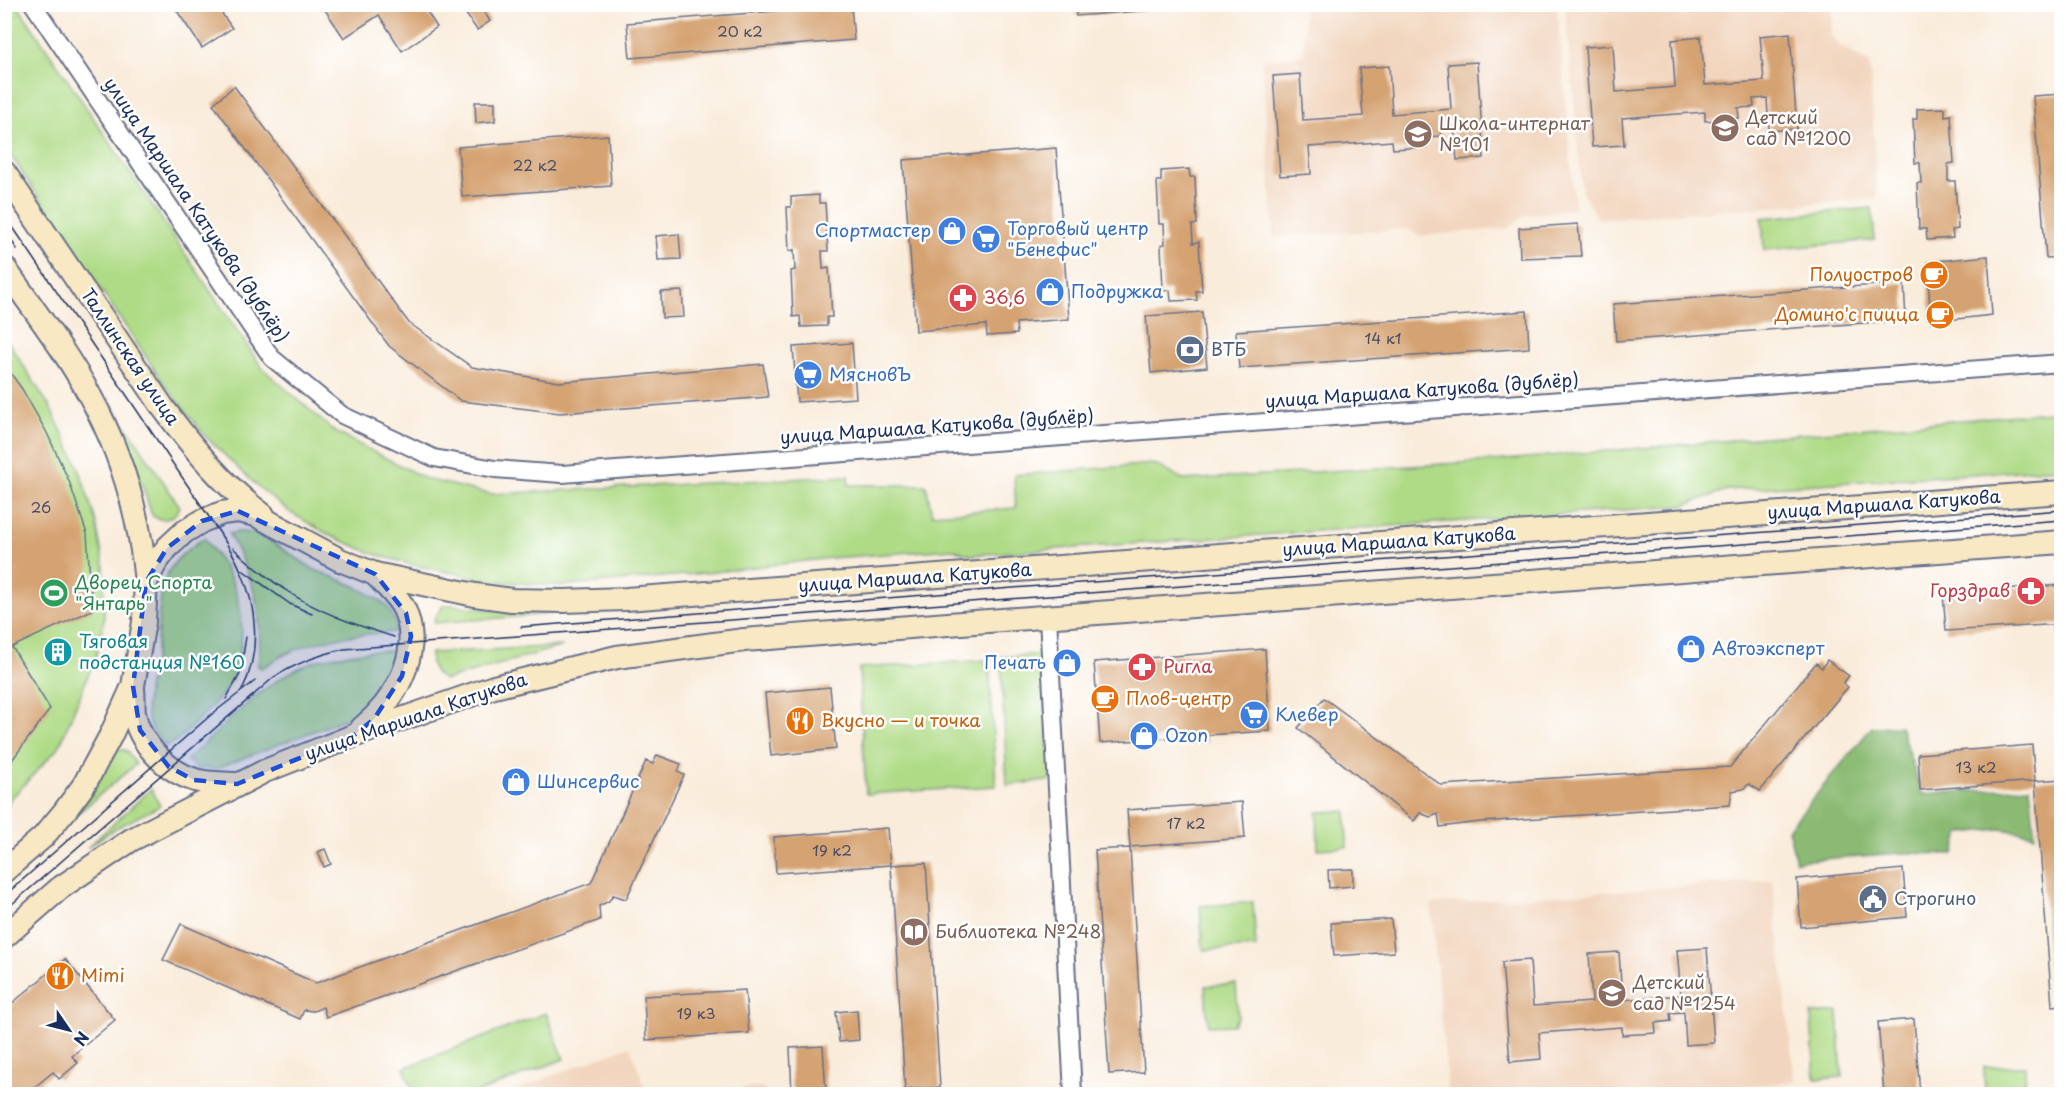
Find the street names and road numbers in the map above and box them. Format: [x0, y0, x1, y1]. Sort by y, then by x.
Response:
street label: улица Маршала Катукова (дублёр) [98, 71, 296, 347]
street label: Таллинская улица [75, 282, 188, 431]
street label: улица Маршала Катукова (дублёр) [1264, 365, 1580, 414]
street label: улица Маршала Катукова (дублёр) [779, 401, 1095, 450]
street label: улица Маршала Катукова [1766, 482, 2002, 525]
street label: улица Маршала Катукова [1281, 519, 1517, 562]
street label: улица Маршала Катукова [797, 555, 1033, 598]
street label: улица Маршала Катукова [301, 665, 531, 766]

